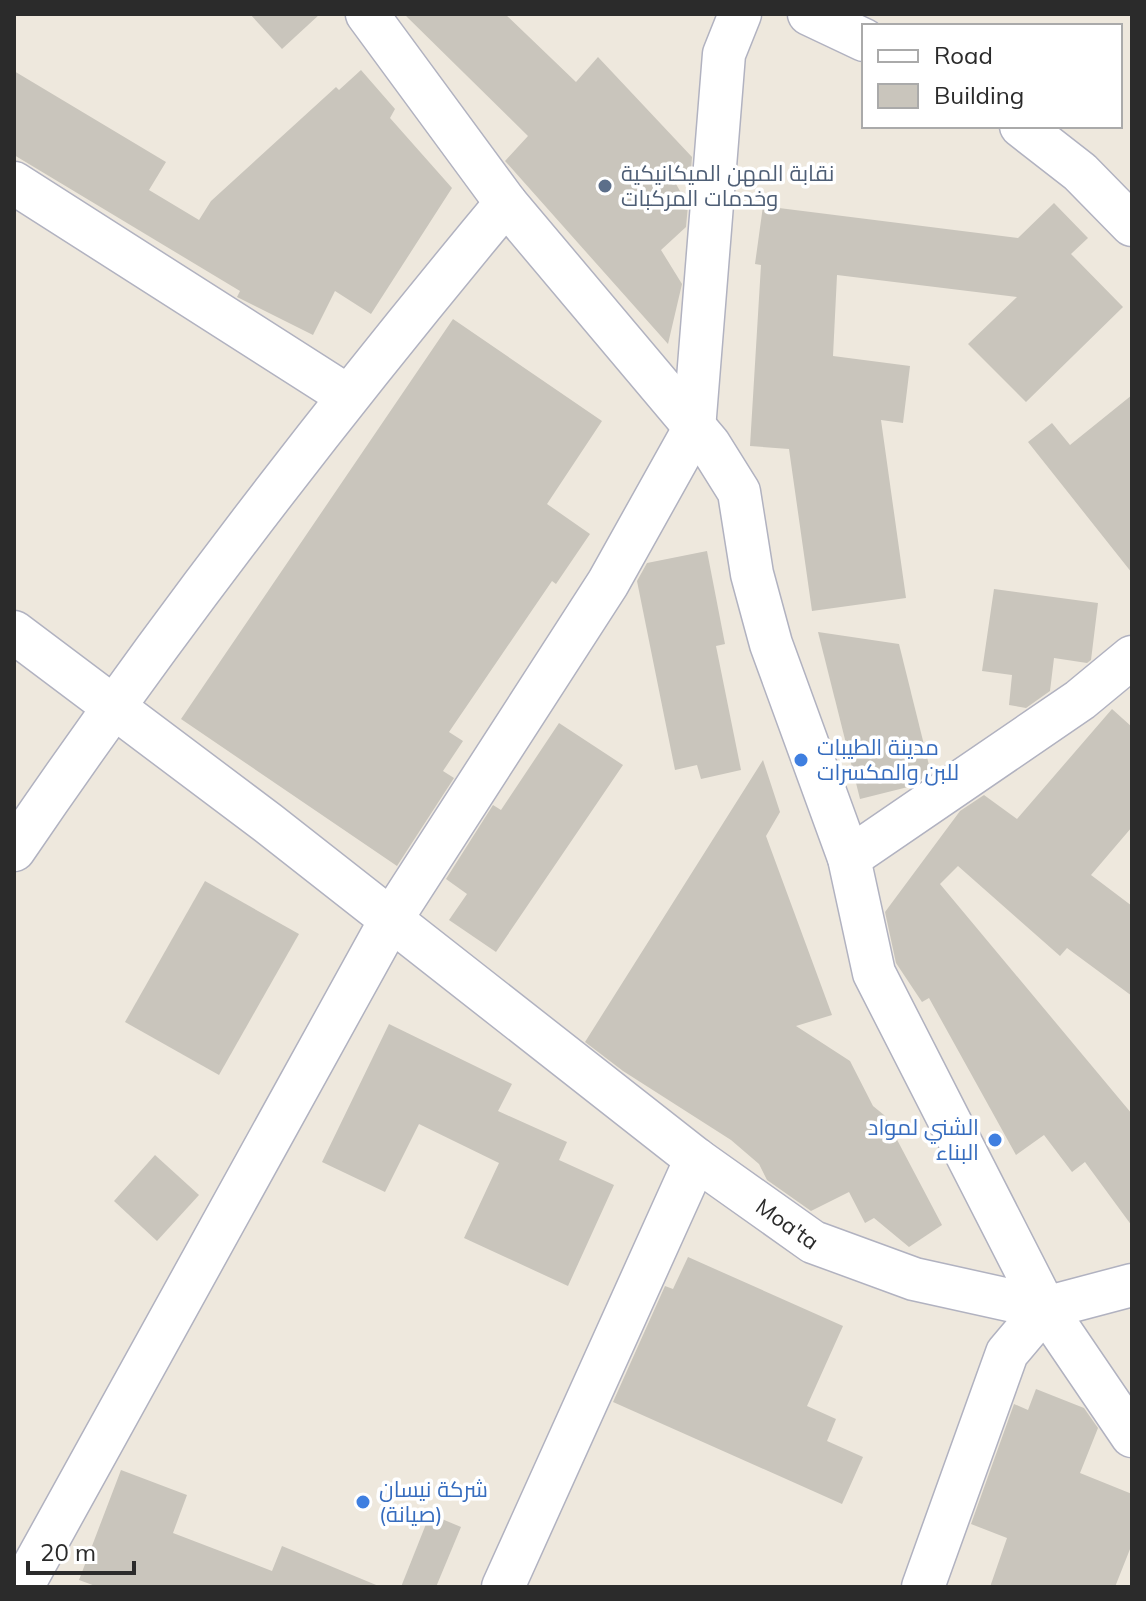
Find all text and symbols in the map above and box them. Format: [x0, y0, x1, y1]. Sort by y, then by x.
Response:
legend [862, 24, 1122, 128]
text: Road [934, 40, 993, 70]
text: Building [934, 80, 1024, 110]
place label: نقابة المهن الميكانيكية وخدمات المركبات [621, 159, 834, 212]
marker: نقابة المهن الميكانيكية وخدمات المركبات [596, 177, 614, 195]
place label: مدينة الطيبات للبن والمكسرات [817, 733, 959, 786]
marker: مدينة الطيبات للبن والمكسرات [792, 751, 810, 769]
place label: الشني لمواد البناء [868, 1113, 979, 1166]
marker: الشني لمواد البناء [986, 1131, 1004, 1149]
street label: Moa'ta [751, 1192, 824, 1256]
place label: شركة نيسان (صيانة) [379, 1475, 488, 1528]
marker: شركة نيسان (صيانة) [354, 1493, 372, 1511]
scale bar [28, 1525, 134, 1575]
text: 20 m [40, 1537, 96, 1567]

